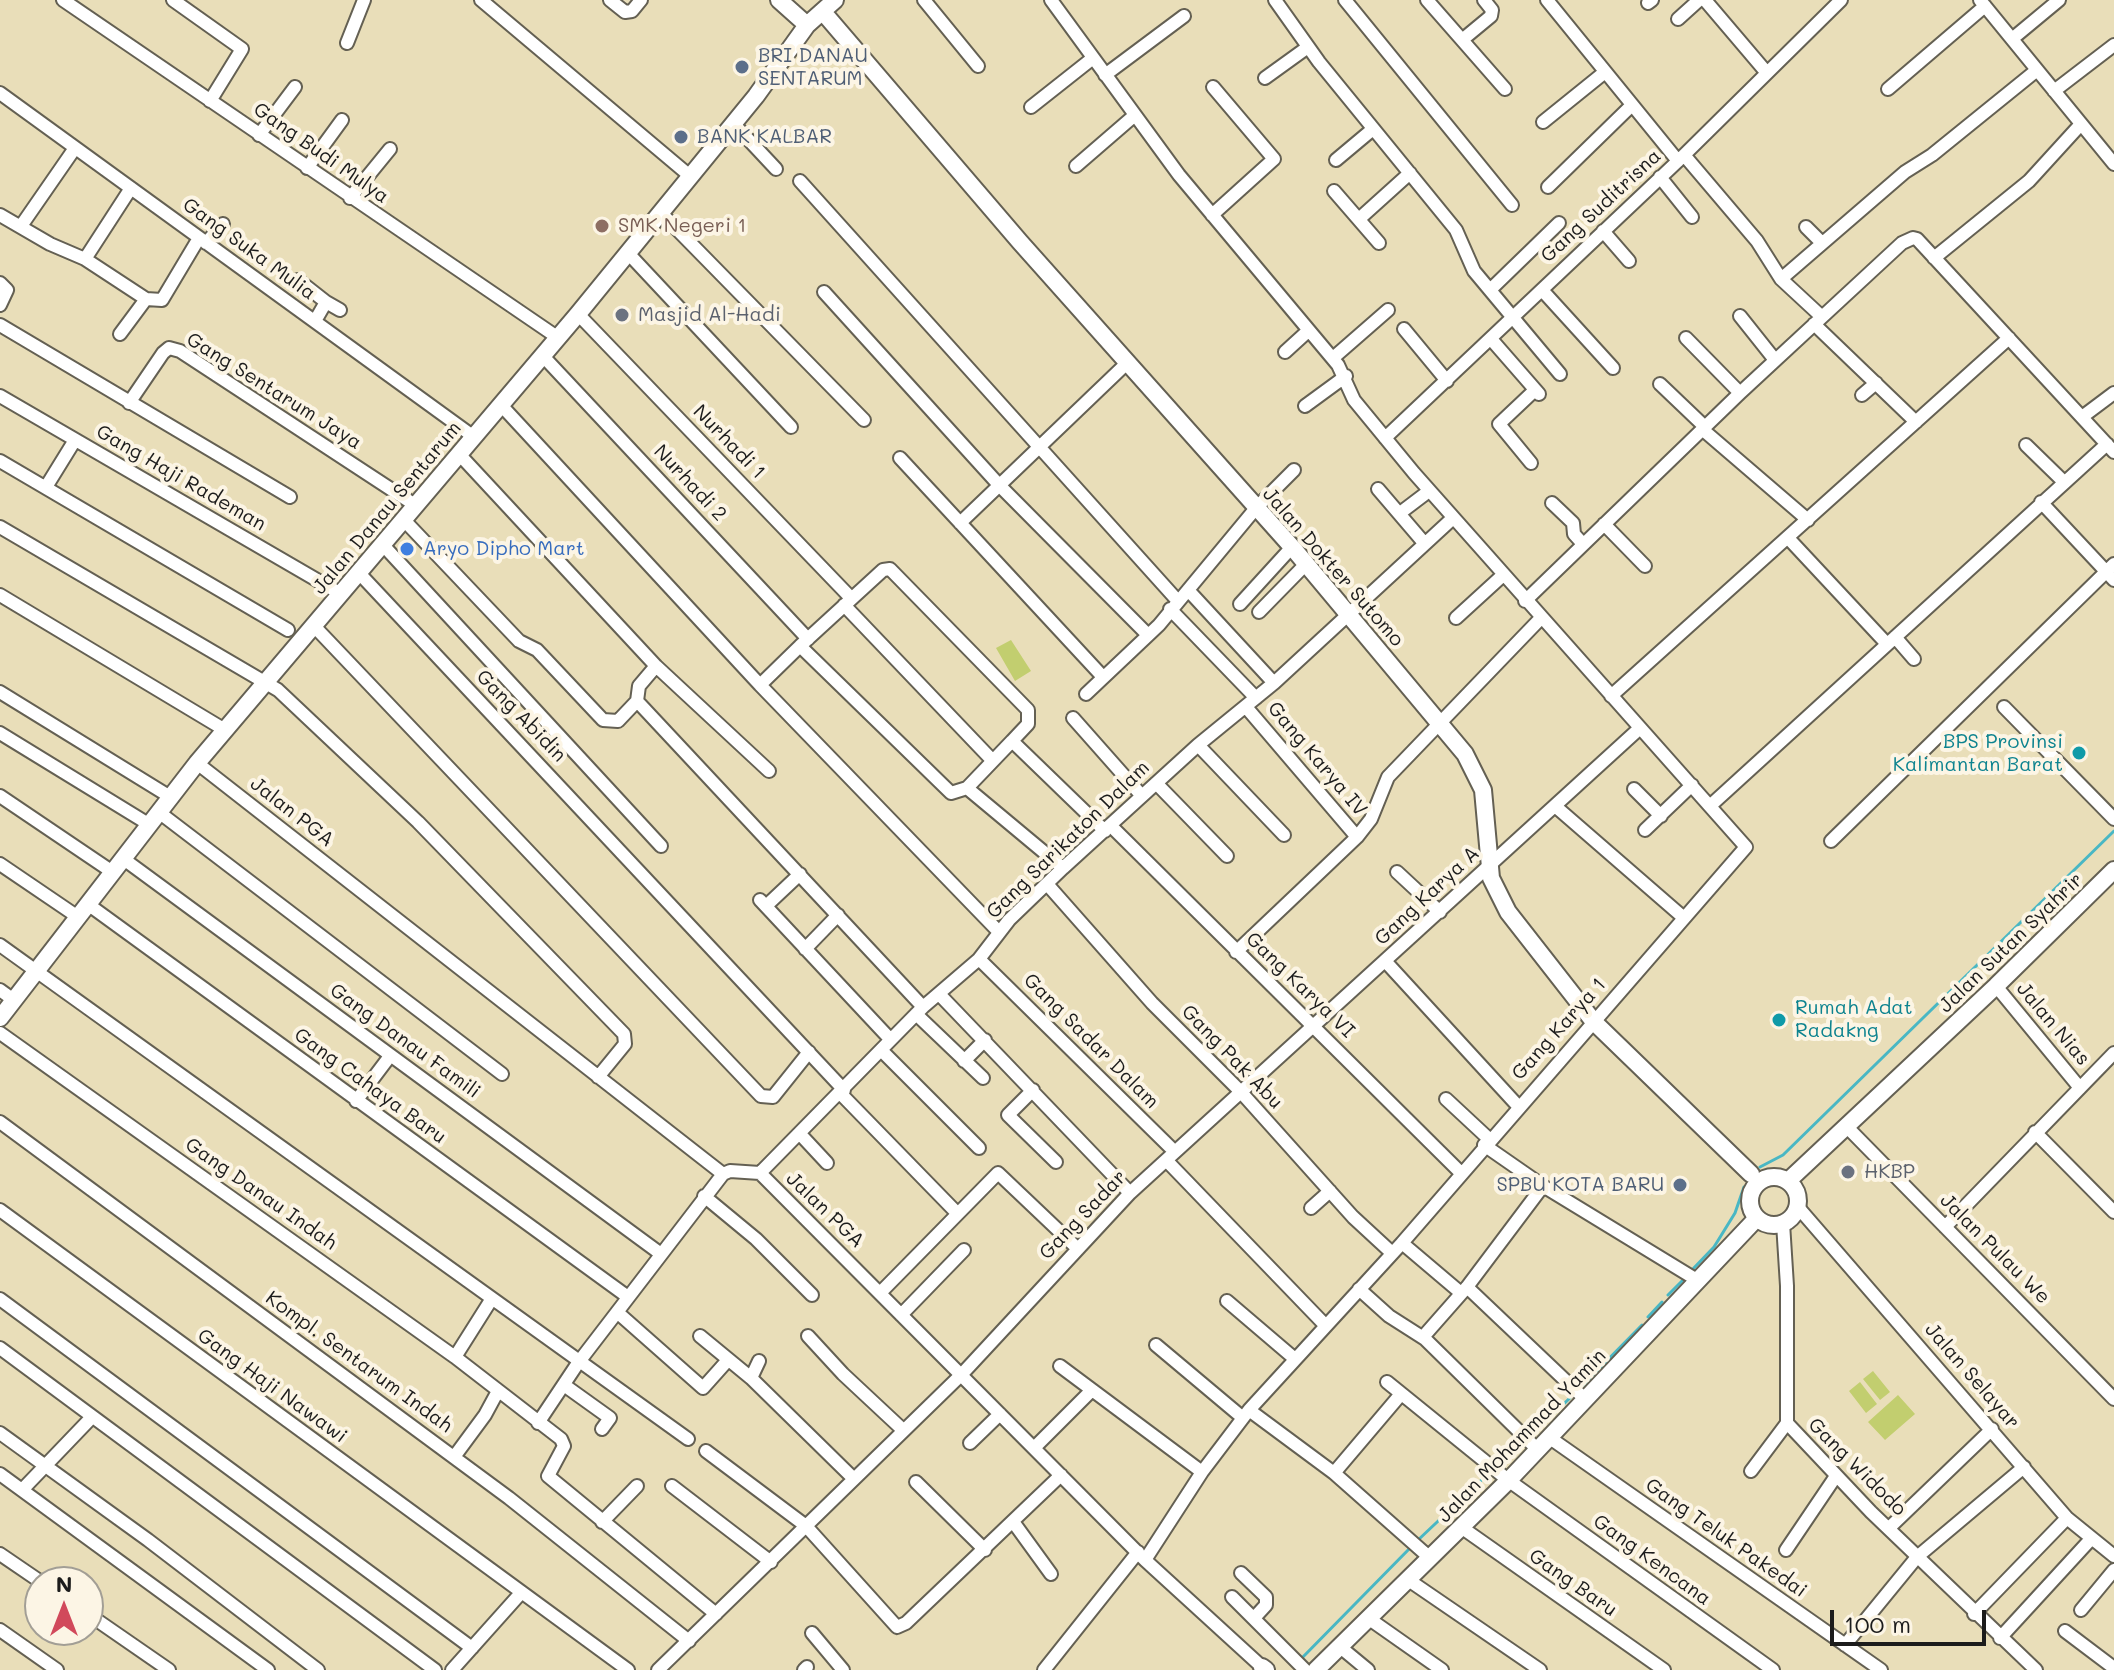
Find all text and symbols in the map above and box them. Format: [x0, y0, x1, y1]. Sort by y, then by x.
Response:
place label: BRI DANAU SENTARUM [758, 44, 868, 91]
marker: BRI DANAU SENTARUM [733, 58, 751, 76]
street label: Gang Budi Mulya [249, 97, 393, 209]
place label: BANK KALBAR [697, 125, 832, 149]
marker: BANK KALBAR [672, 128, 690, 146]
street label: Gang Suditrisna [1536, 144, 1666, 268]
street label: Gang Suka Mulia [178, 193, 320, 305]
place label: SMK Negeri 1 [618, 214, 746, 238]
marker: SMK Negeri 1 [593, 217, 611, 235]
place label: Masjid Al-Hadi [638, 303, 781, 327]
marker: Masjid Al-Hadi [613, 306, 631, 324]
street label: Gang Sentarum Jaya [182, 327, 366, 455]
street label: Nurhadi 1 [688, 400, 770, 484]
street label: Jalan Danau Sentarum [308, 417, 466, 599]
street label: Gang Haji Rademan [92, 420, 270, 536]
street label: Nurhadi 2 [649, 440, 731, 526]
street label: Jalan Dokter Sutomo [1257, 483, 1409, 651]
place label: Aryo Dipho Mart [423, 537, 585, 561]
marker: Aryo Dipho Mart [398, 540, 416, 558]
street label: Gang Abidin [471, 665, 571, 767]
street label: Gang Karya IV [1262, 697, 1372, 821]
place label: BPS Provinsi Kalimantan Barat [1893, 730, 2063, 777]
marker: BPS Provinsi Kalimantan Barat [2070, 744, 2088, 762]
street label: Gang Sarikaton Dalam [982, 756, 1154, 924]
street label: Jalan PGA [245, 772, 339, 852]
street label: Gang Karya A [1370, 841, 1484, 951]
street label: Jalan Sutan Syahrir [1934, 868, 2088, 1018]
street label: Gang Karya VI [1241, 927, 1359, 1043]
street label: Gang Sadar Dalam [1018, 968, 1164, 1114]
street label: Gang Karya 1 [1507, 973, 1611, 1085]
street label: Jalan Nias [2011, 977, 2095, 1071]
street label: Gang Danau Famili [325, 978, 485, 1104]
place label: Rumah Adat Radakng [1795, 996, 1913, 1043]
street label: Gang Pak Abu [1176, 1000, 1288, 1114]
marker: Rumah Adat Radakng [1770, 1011, 1788, 1029]
street label: Gang Cahaya Baru [289, 1023, 451, 1149]
street label: Gang Danau Indah [181, 1133, 341, 1255]
place label: HKBP [1864, 1160, 1915, 1184]
marker: HKBP [1839, 1163, 1857, 1181]
street label: Gang Sadar [1034, 1165, 1132, 1265]
street label: Jalan PGA [781, 1167, 869, 1253]
place label: SPBU KOTA BARU [1497, 1173, 1664, 1197]
marker: SPBU KOTA BARU [1671, 1176, 1689, 1194]
street label: Jalan Pulau We [1935, 1189, 2055, 1309]
street label: Kompl. Sentarum Indah [261, 1286, 457, 1438]
street label: Jalan Selayar [1919, 1318, 2025, 1434]
street label: Gang Haji Nawawi [192, 1324, 352, 1448]
street label: Jalan Mohammad Yamin [1433, 1344, 1611, 1528]
street label: Gang Widodo [1803, 1413, 1911, 1521]
street label: Gang Teluk Pakedai [1641, 1473, 1811, 1603]
street label: Gang Kencana [1588, 1509, 1716, 1611]
street label: Gang Baru [1524, 1544, 1622, 1622]
north arrow [24, 1566, 104, 1646]
text: N [56, 1569, 72, 1598]
scale bar [1834, 1594, 1990, 1644]
text: 100 m [1844, 1608, 1911, 1639]

